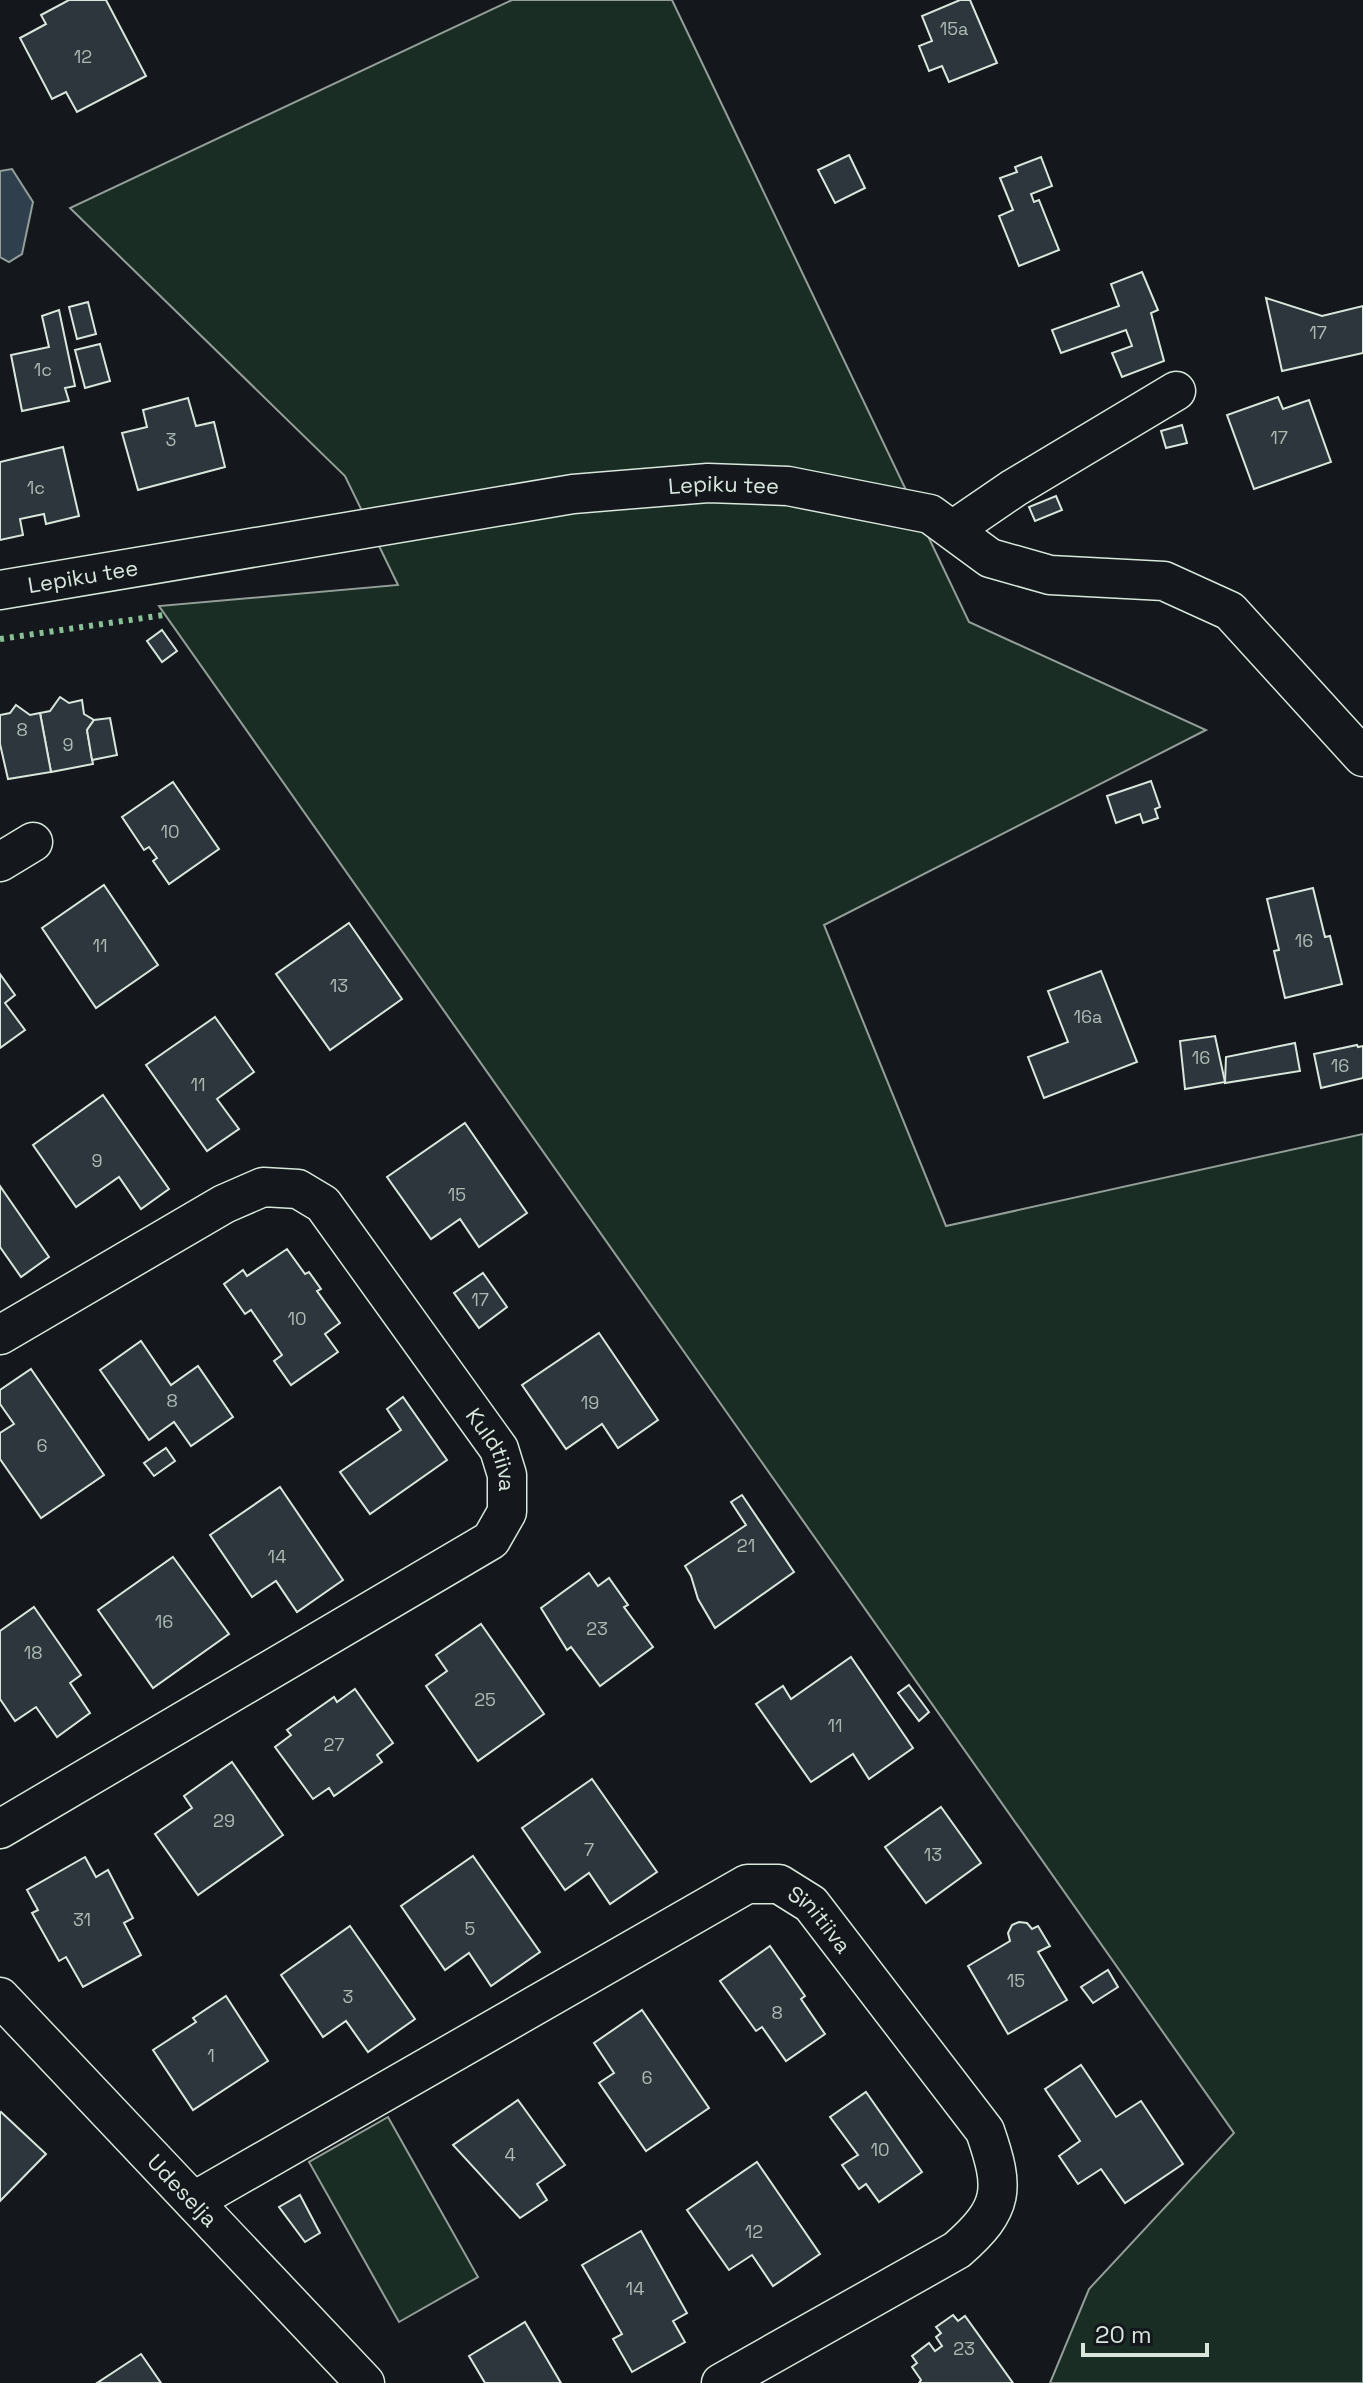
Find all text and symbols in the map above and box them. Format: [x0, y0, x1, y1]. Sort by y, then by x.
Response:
house number: 15a [940, 17, 968, 40]
house number: 12 [74, 45, 92, 68]
house number: 17 [1309, 321, 1327, 344]
house number: 1c [34, 358, 52, 381]
house number: 17 [1270, 426, 1288, 449]
house number: 3 [166, 428, 176, 451]
street label: Lepiku tee [667, 469, 780, 500]
house number: 1c [27, 476, 45, 499]
street label: Lepiku tee [26, 553, 140, 599]
house number: 8 [16, 718, 28, 741]
house number: 9 [62, 733, 74, 756]
house number: 10 [160, 820, 180, 843]
house number: 16 [1295, 929, 1313, 952]
house number: 11 [92, 934, 108, 957]
house number: 13 [330, 974, 348, 997]
house number: 16a [1074, 1005, 1102, 1028]
house number: 16 [1192, 1046, 1210, 1069]
house number: 16 [1331, 1054, 1349, 1077]
house number: 11 [190, 1073, 206, 1096]
house number: 9 [91, 1149, 103, 1172]
house number: 15 [448, 1183, 466, 1206]
house number: 17 [471, 1288, 489, 1311]
house number: 10 [287, 1307, 307, 1330]
house number: 8 [166, 1389, 178, 1412]
house number: 19 [581, 1391, 599, 1414]
street label: Kuldtiiva [460, 1402, 522, 1492]
house number: 6 [36, 1434, 48, 1457]
house number: 21 [737, 1534, 755, 1557]
house number: 14 [268, 1545, 286, 1568]
house number: 16 [155, 1610, 173, 1633]
house number: 23 [586, 1617, 608, 1640]
house number: 18 [24, 1641, 42, 1664]
house number: 25 [474, 1688, 496, 1711]
house number: 11 [827, 1714, 843, 1737]
house number: 27 [324, 1733, 344, 1756]
house number: 29 [213, 1809, 235, 1832]
house number: 7 [584, 1838, 594, 1861]
house number: 13 [924, 1843, 942, 1866]
street label: Sinitiiva [783, 1879, 858, 1959]
house number: 31 [73, 1908, 91, 1931]
house number: 5 [465, 1917, 475, 1940]
house number: 15 [1007, 1969, 1025, 1992]
house number: 3 [343, 1985, 353, 2008]
house number: 8 [771, 2001, 783, 2024]
house number: 1 [207, 2044, 215, 2067]
house number: 6 [641, 2066, 653, 2089]
house number: 10 [870, 2138, 890, 2161]
house number: 4 [504, 2143, 516, 2166]
street label: Udeselja [142, 2148, 224, 2233]
house number: 12 [745, 2220, 763, 2243]
house number: 14 [626, 2277, 644, 2300]
scale bar [1083, 2307, 1207, 2357]
text: 20 m [1095, 2319, 1152, 2350]
house number: 23 [953, 2337, 975, 2360]

